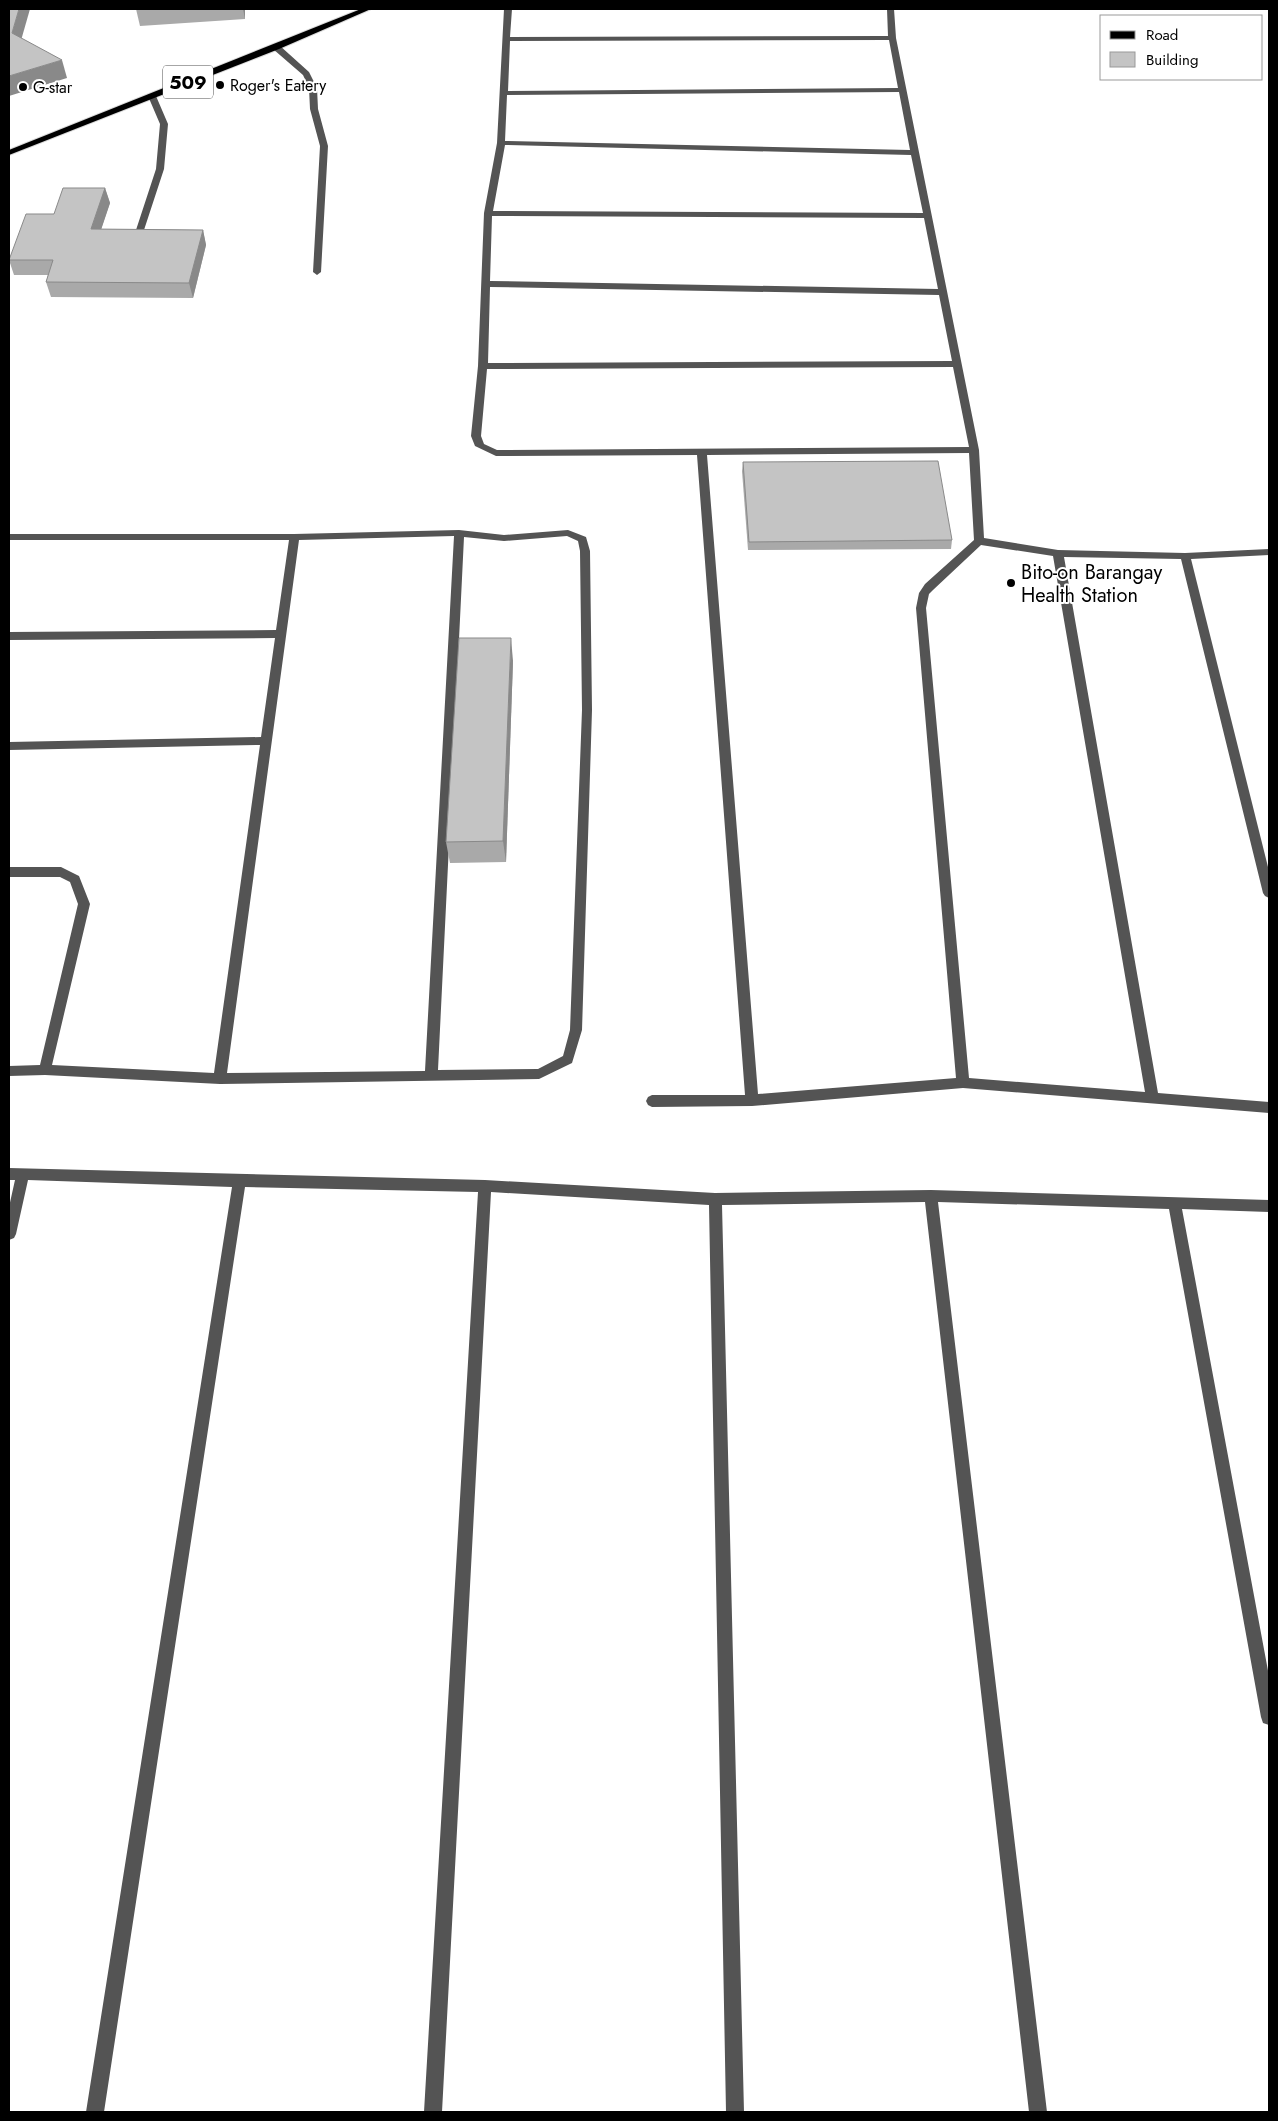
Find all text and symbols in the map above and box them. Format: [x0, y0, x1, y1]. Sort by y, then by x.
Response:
legend [1100, 15, 1263, 80]
text: Road [1146, 24, 1178, 46]
text: Building [1146, 49, 1198, 71]
road number: 509 [163, 65, 213, 98]
place label: Roger's Eatery [230, 74, 327, 97]
place label: G-star [33, 76, 73, 99]
marker: Roger's Eatery [214, 79, 226, 91]
marker: G-star [17, 81, 29, 93]
place label: Bito-on Barangay Health Station [1021, 558, 1162, 610]
marker: Bito-on Barangay Health Station [1005, 577, 1017, 589]

